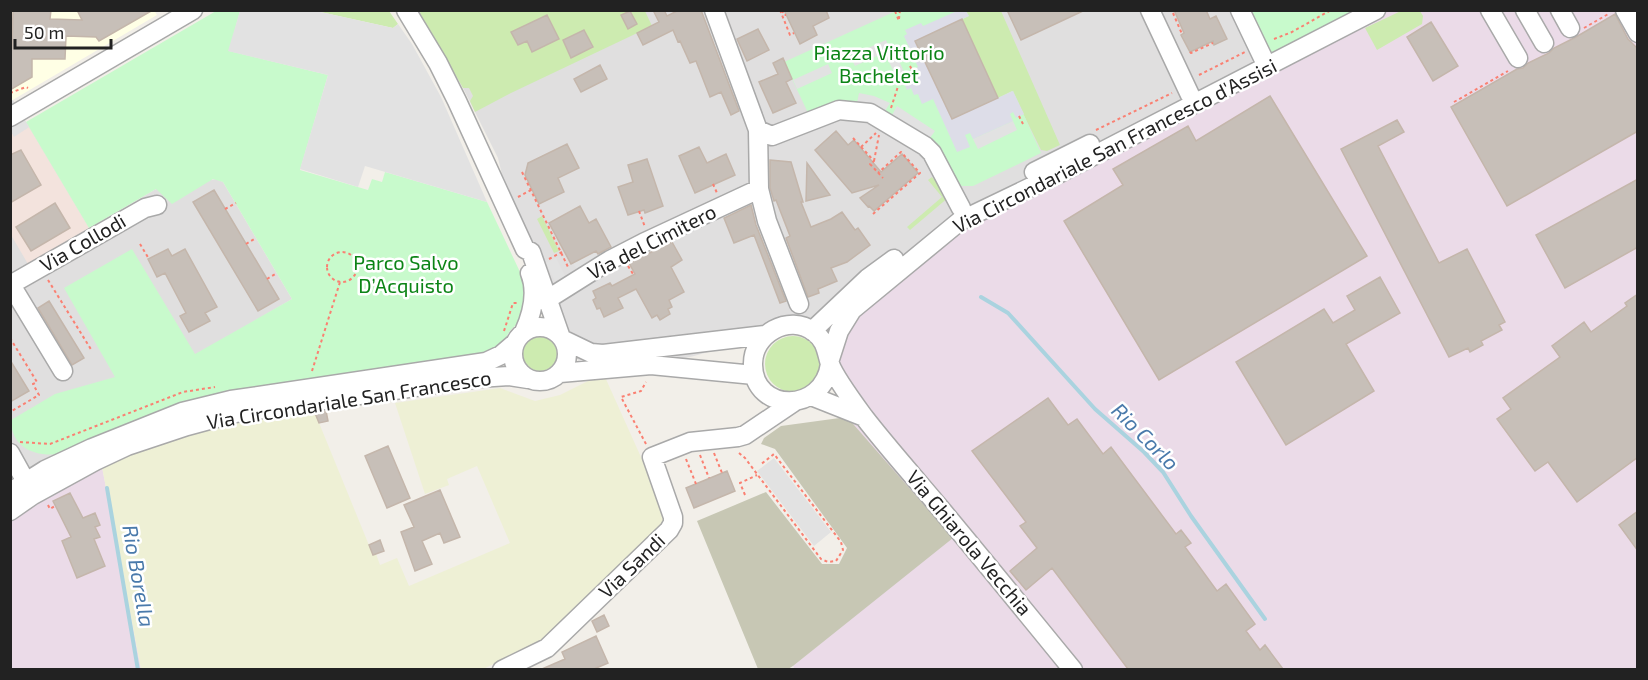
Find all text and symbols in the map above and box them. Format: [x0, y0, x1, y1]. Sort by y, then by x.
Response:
scale bar [15, 12, 111, 50]
text: 50 m [24, 21, 64, 43]
park label: Piazza Vittorio Bachelet [813, 40, 945, 87]
street label: Via Circondariale San Francesco d'Assisi [949, 53, 1280, 237]
street label: Via del Cimitero [583, 198, 720, 284]
street label: Via Collodi [35, 208, 130, 276]
park label: Parco Salvo D’Acquisto [353, 250, 459, 297]
street label: Via Circondariale San Francesco [205, 365, 493, 433]
water label: Rio Corlo [1107, 397, 1185, 475]
street label: Via Ghiarola Vecchia [902, 465, 1037, 620]
water label: Rio Borella [118, 523, 161, 629]
street label: Via Sandi [593, 528, 669, 603]

